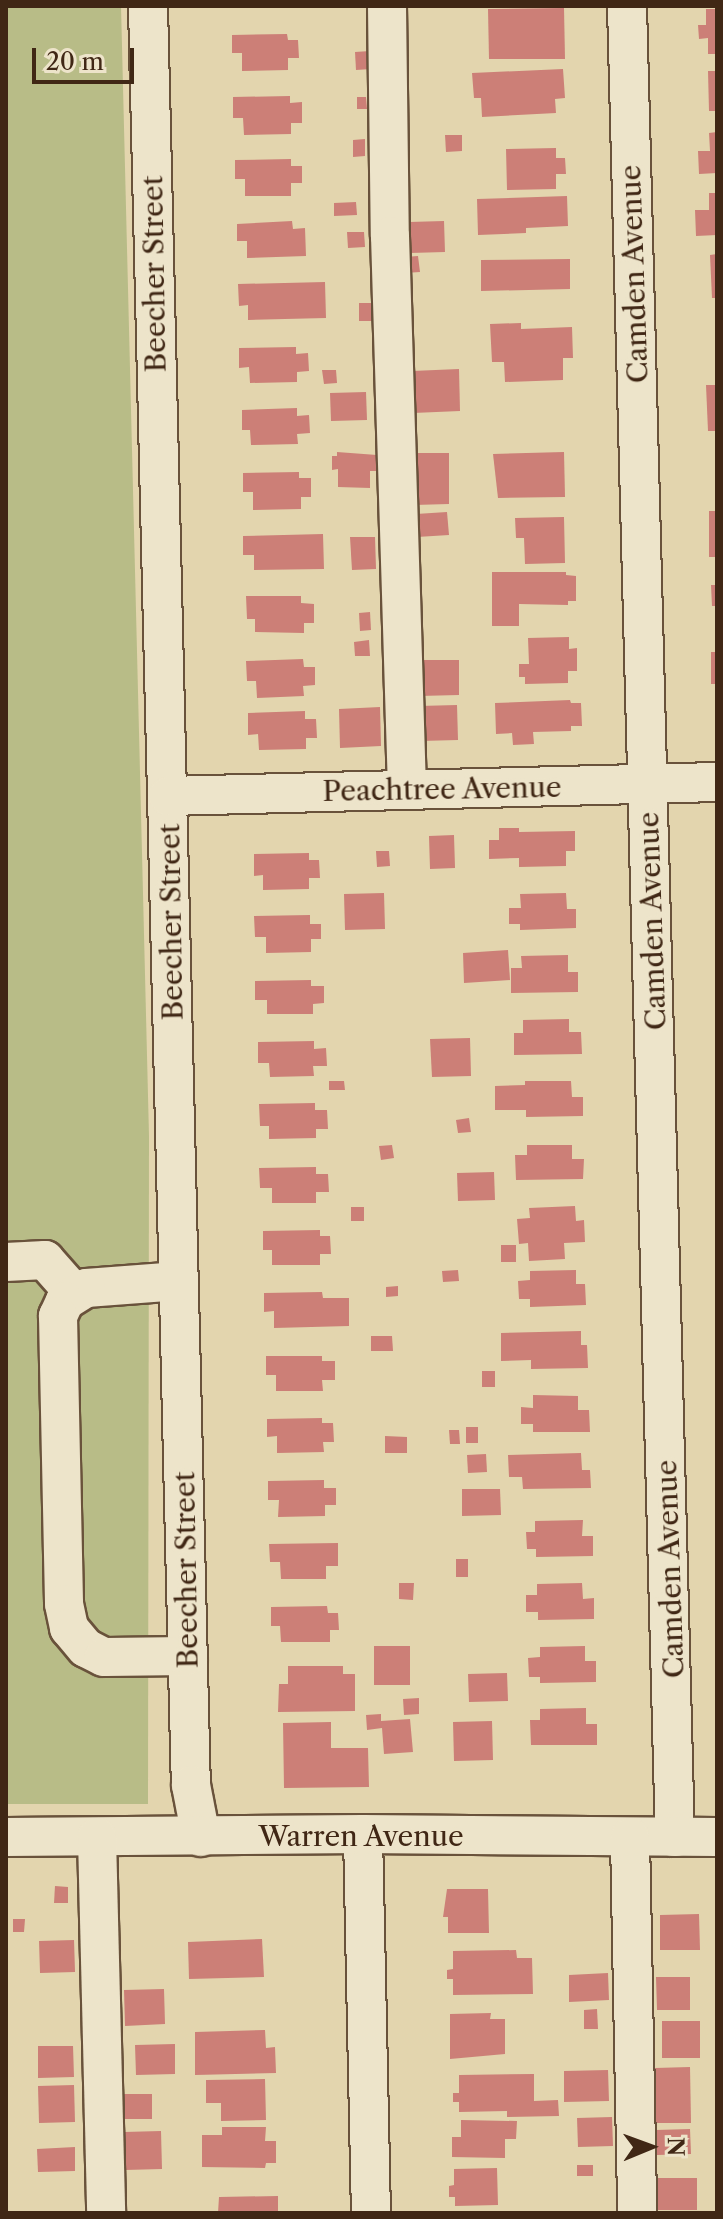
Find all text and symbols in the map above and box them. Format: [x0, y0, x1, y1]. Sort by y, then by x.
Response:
scale bar [36, 32, 138, 82]
text: 20 m [46, 47, 104, 76]
street label: Camden Avenue [613, 164, 655, 384]
street label: Beecher Street [135, 175, 173, 373]
street label: Peachtree Avenue [322, 770, 562, 808]
street label: Camden Avenue [631, 811, 673, 1031]
street label: Beecher Street [152, 823, 190, 1021]
street label: Camden Avenue [649, 1459, 691, 1679]
street label: Beecher Street [167, 1471, 205, 1669]
street label: Warren Avenue [258, 1819, 464, 1853]
north arrow [611, 2107, 691, 2187]
text: N [662, 2137, 689, 2156]

